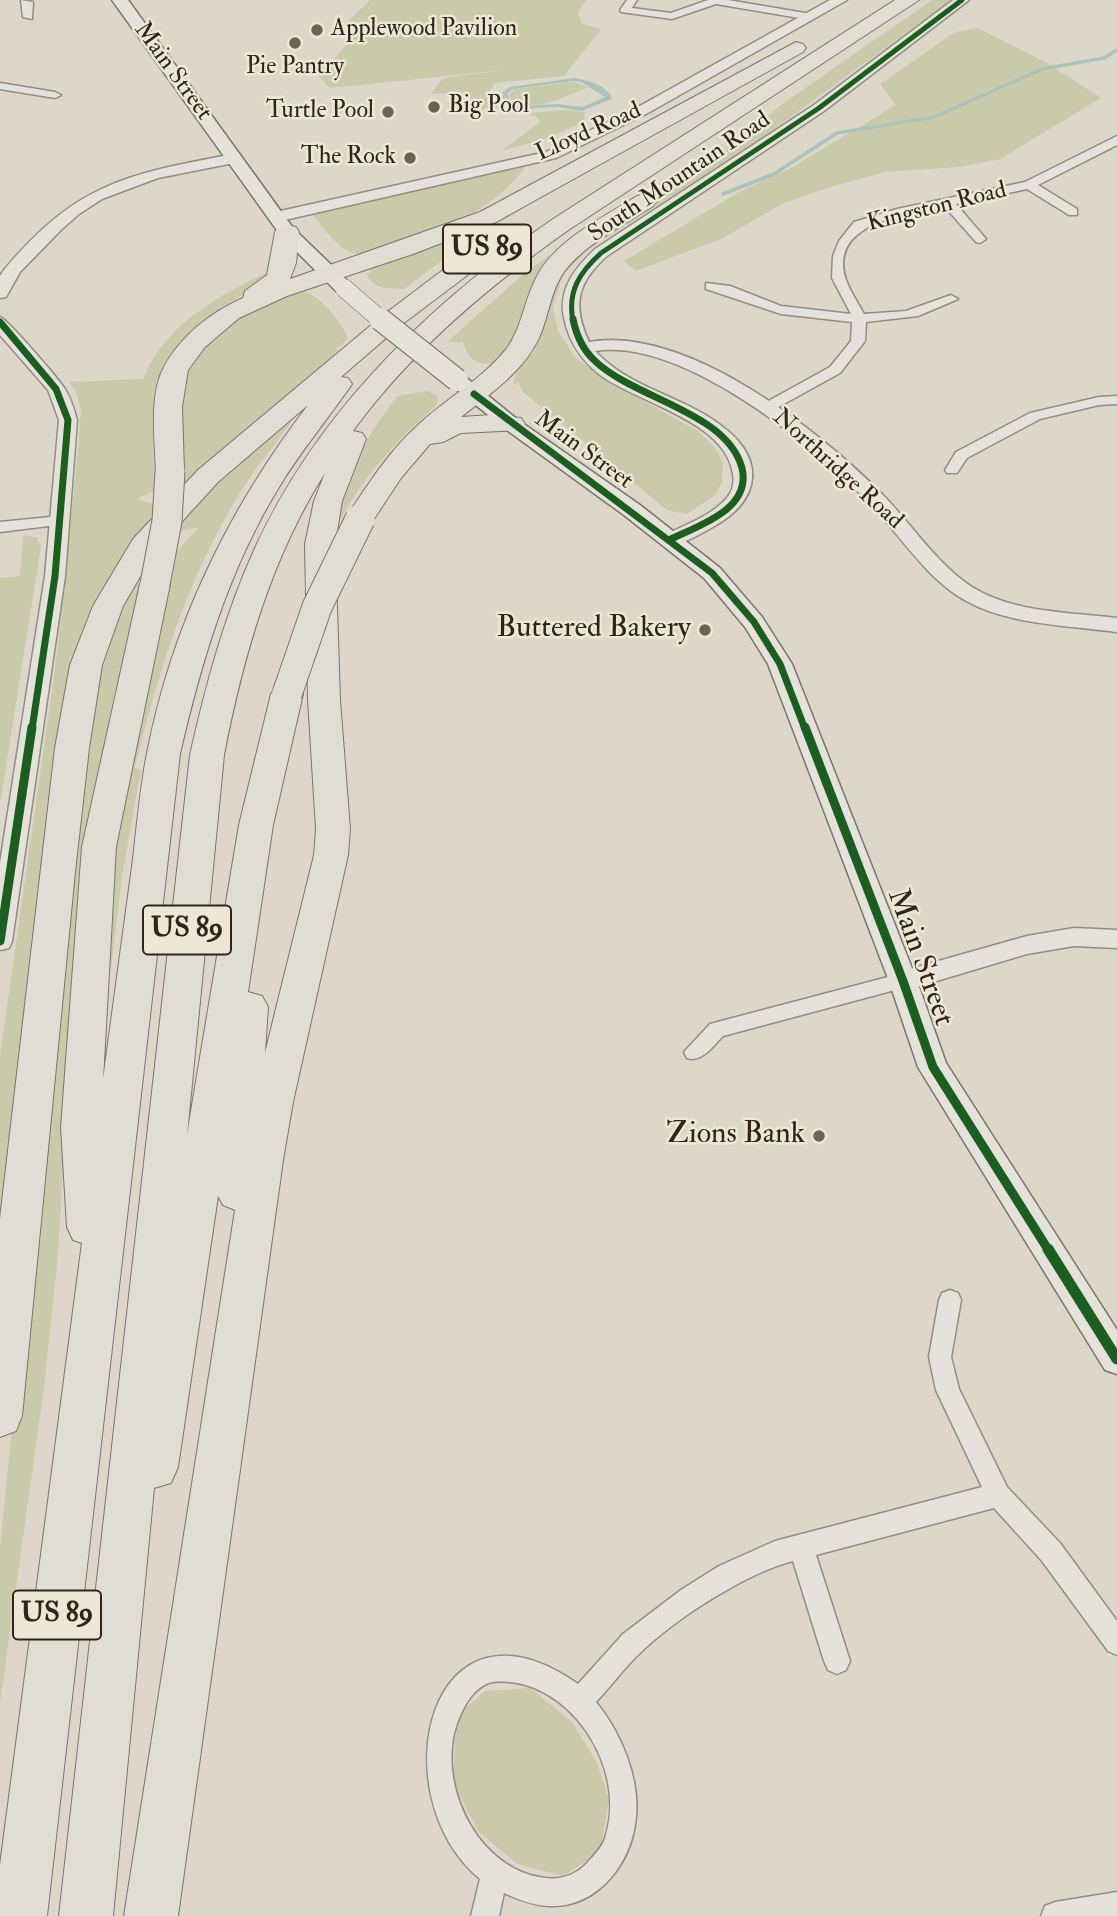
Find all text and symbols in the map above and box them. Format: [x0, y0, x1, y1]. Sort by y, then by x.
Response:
place label: Applewood Pavilion [331, 16, 517, 44]
street label: Main Street [127, 17, 217, 127]
marker: Applewood Pavilion [309, 22, 325, 38]
marker: Pie Pantry [287, 35, 303, 51]
place label: Pie Pantry [246, 54, 344, 82]
place label: Big Pool [448, 93, 529, 121]
street label: Lloyd Road [532, 97, 646, 169]
place label: Turtle Pool [266, 98, 374, 126]
marker: Big Pool [426, 99, 442, 115]
marker: Turtle Pool [380, 104, 396, 120]
street label: South Mountain Road [584, 106, 776, 250]
place label: The Rock [301, 144, 396, 172]
marker: The Rock [402, 150, 418, 166]
street label: Kingston Road [864, 177, 1010, 239]
road number: US 89 [443, 224, 531, 274]
street label: Northridge Road [766, 404, 908, 536]
street label: Main Street [528, 406, 638, 496]
place label: Buttered Bakery [496, 612, 691, 648]
marker: Buttered Bakery [697, 622, 713, 638]
street label: Main Street [878, 885, 960, 1031]
road number: US 89 [143, 906, 231, 954]
place label: Zions Bank [666, 1118, 805, 1154]
marker: Zions Bank [811, 1128, 827, 1144]
road number: US 89 [13, 1590, 101, 1640]

